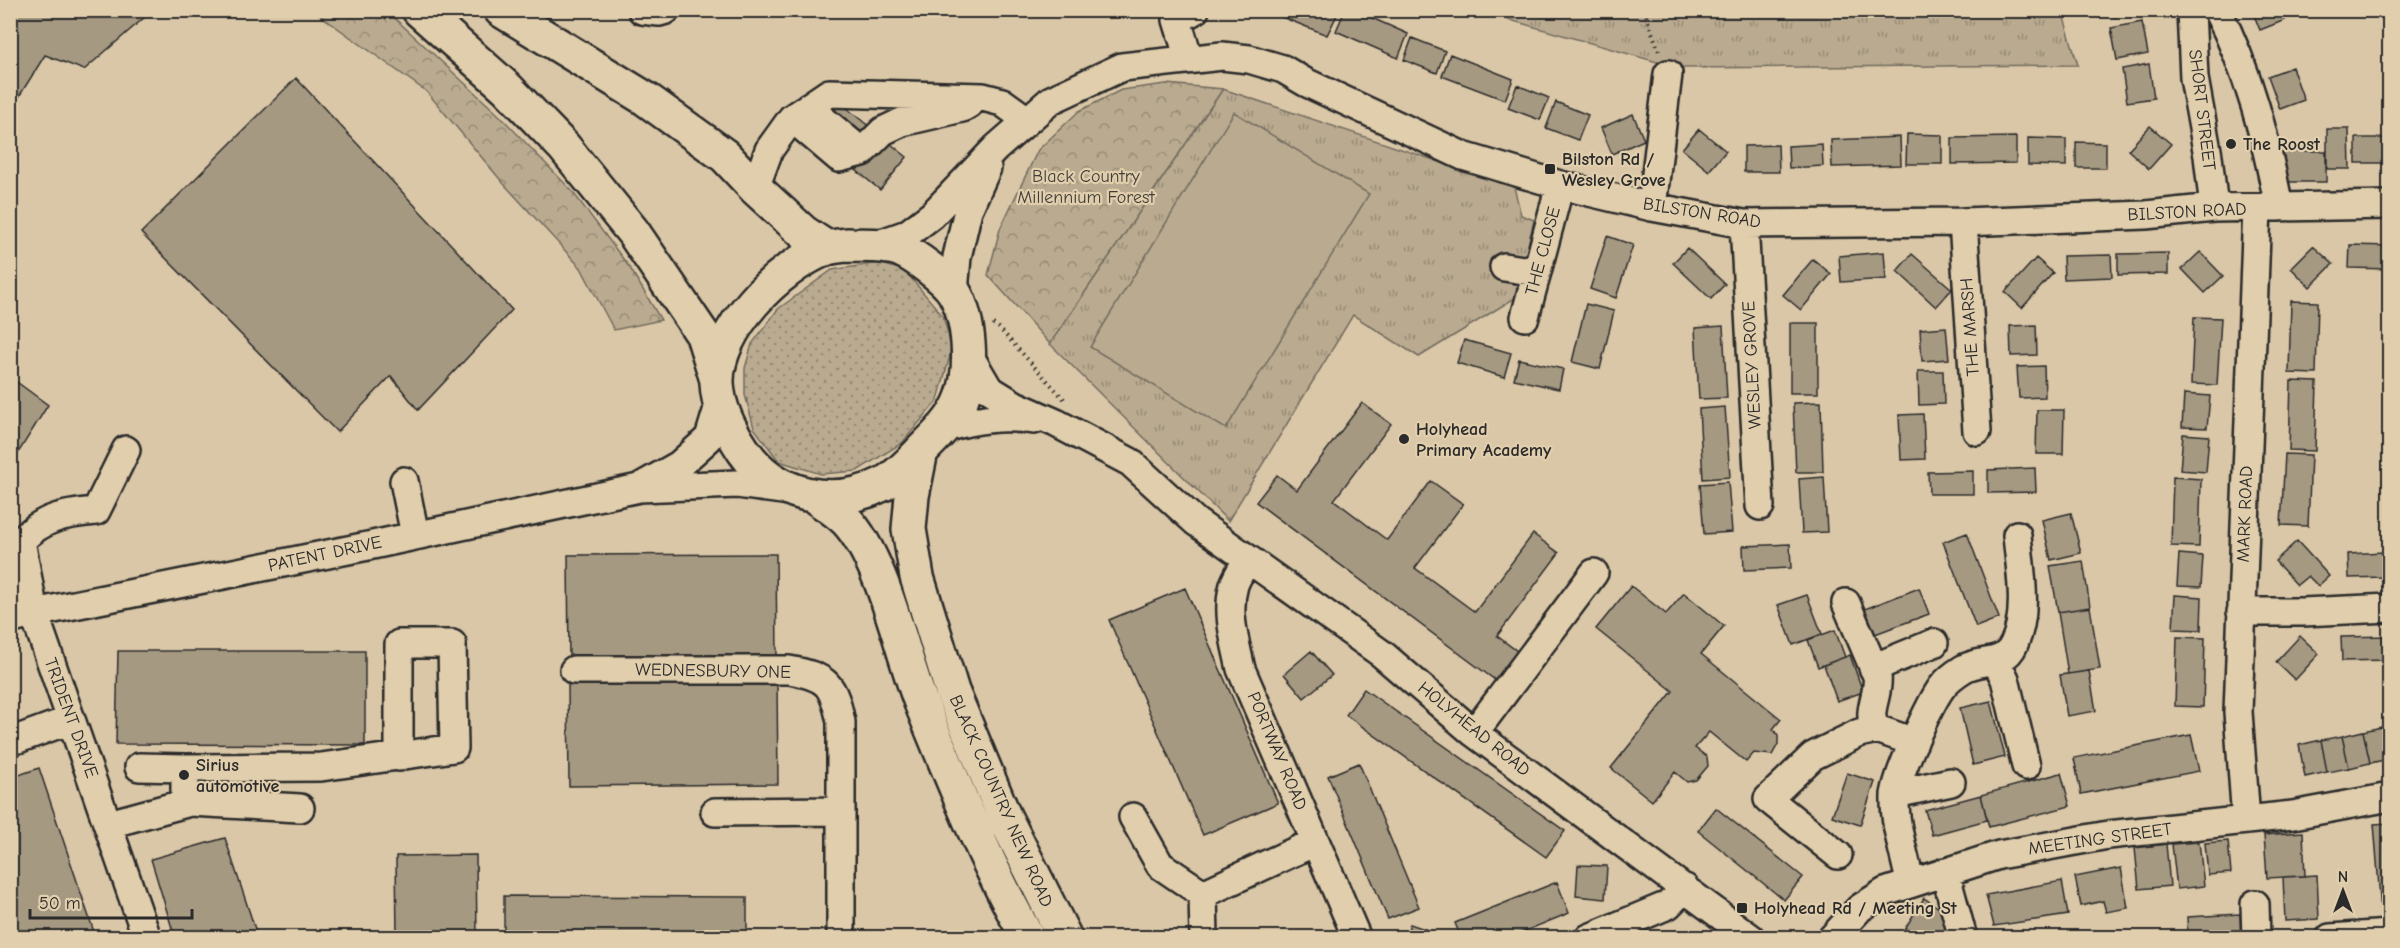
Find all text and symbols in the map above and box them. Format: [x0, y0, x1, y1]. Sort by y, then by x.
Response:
street label: SHORT STREET [2184, 48, 2220, 172]
place label: The Roost [2243, 134, 2321, 155]
marker: The Roost [2224, 137, 2238, 151]
place label: Bilston Rd / Wesley Grove [1562, 149, 1666, 191]
marker: Bilston Rd / Wesley Grove [1543, 162, 1557, 176]
park label: Black Country Millennium Forest [1017, 166, 1156, 208]
street label: BILSTON ROAD [1642, 193, 1762, 233]
street label: BILSTON ROAD [2127, 198, 2247, 226]
street label: THE CLOSE [1521, 204, 1565, 298]
street label: THE MARSH [1956, 277, 1984, 377]
street label: WESLEY GROVE [1738, 300, 1766, 430]
place label: Holyhead Primary Academy [1416, 419, 1552, 461]
marker: Holyhead Primary Academy [1397, 432, 1411, 446]
street label: MARK ROAD [2233, 465, 2257, 563]
street label: PATENT DRIVE [266, 532, 384, 576]
street label: TRIDENT DRIVE [40, 655, 103, 781]
street label: WEDNESBURY ONE [635, 659, 791, 683]
street label: HOLYHEAD ROAD [1414, 677, 1534, 781]
street label: PORTWAY ROAD [1243, 689, 1311, 813]
street label: BLACK COUNTRY NEW ROAD [945, 692, 1057, 910]
place label: Sirius automotive [196, 755, 279, 797]
marker: Sirius automotive [177, 768, 191, 782]
street label: MEETING STREET [2027, 818, 2174, 859]
north arrow [2313, 861, 2373, 921]
text: N [2338, 868, 2348, 886]
scale bar [30, 882, 192, 920]
text: 50 m [39, 893, 81, 914]
place label: Holyhead Rd / Meeting St [1754, 898, 1958, 919]
marker: Holyhead Rd / Meeting St [1735, 901, 1749, 915]

